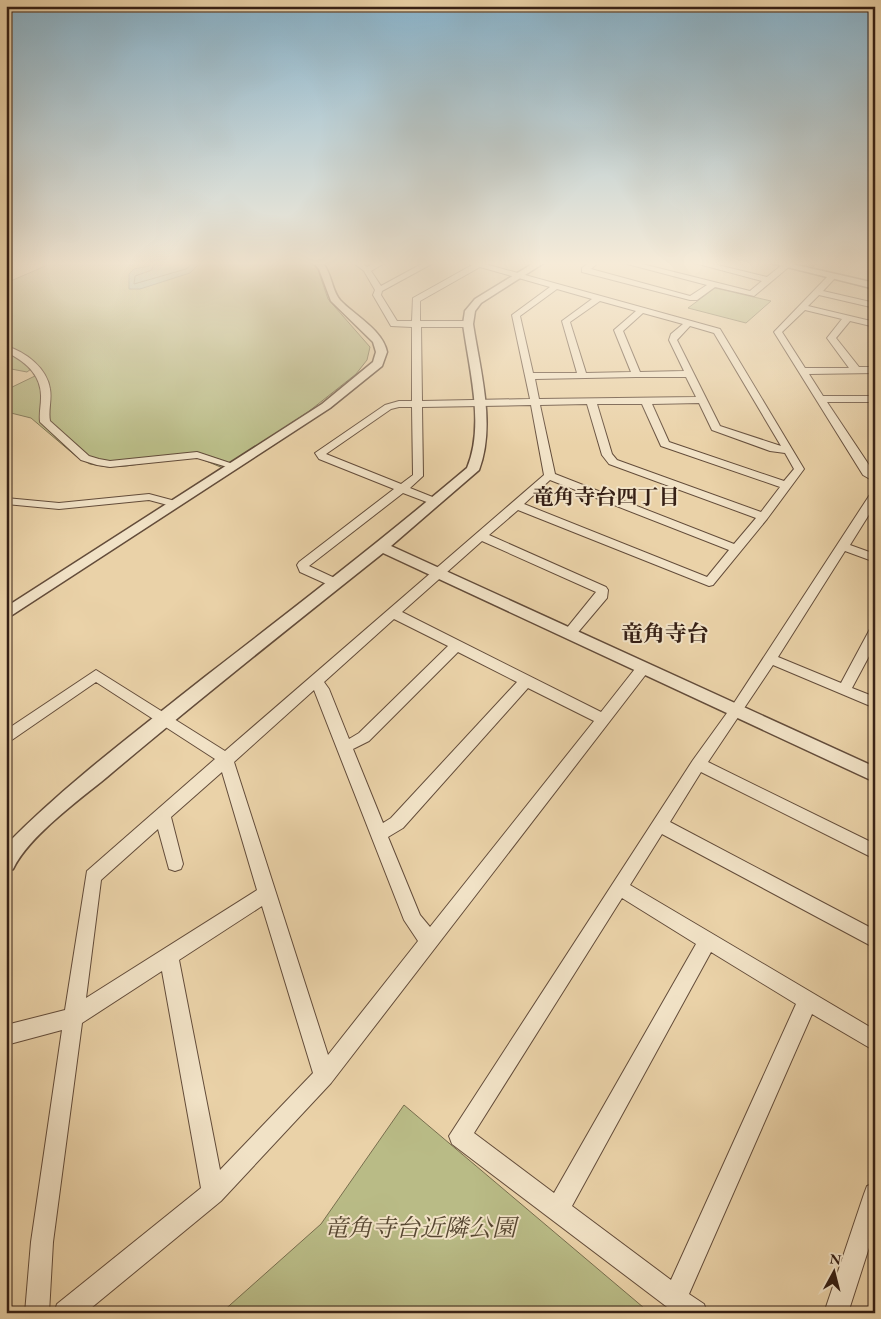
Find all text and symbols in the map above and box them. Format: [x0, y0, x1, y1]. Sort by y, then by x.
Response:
district label: 竜角寺台四丁目 [533, 483, 680, 510]
district label: 竜角寺台 [621, 619, 709, 648]
park label: 竜角寺台近隣公園 [324, 1212, 520, 1243]
north arrow [808, 1246, 858, 1296]
text: N [829, 1249, 843, 1269]

